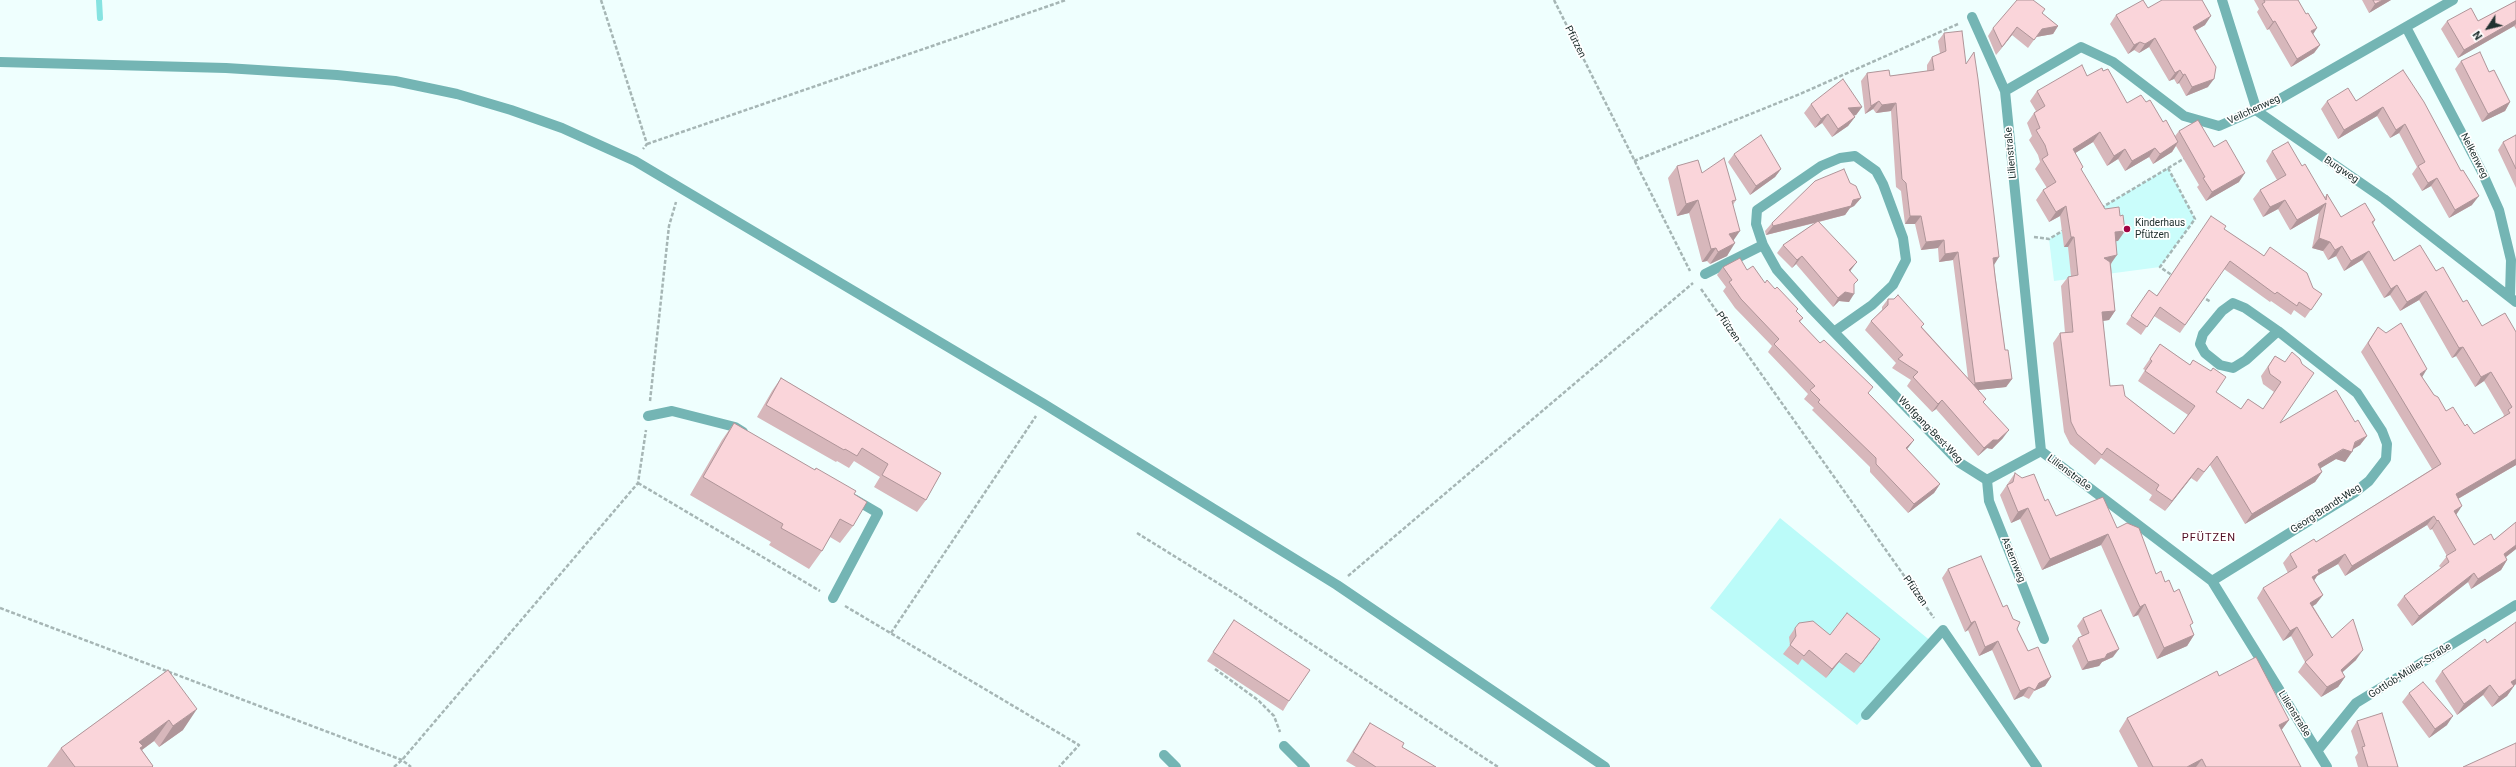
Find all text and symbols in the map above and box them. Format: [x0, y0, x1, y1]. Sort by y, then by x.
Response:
north arrow [2468, 8, 2508, 48]
street label: Pfützen [1562, 24, 1588, 60]
text: N [2470, 28, 2485, 42]
street label: Veilchenweg [2226, 93, 2282, 127]
street label: Lilienstraße [2003, 127, 2019, 179]
street label: Nelkenweg [2458, 131, 2490, 181]
street label: Burgweg [2321, 154, 2361, 186]
place label: Kinderhaus Pfützen [2135, 217, 2185, 240]
marker: Kinderhaus Pfützen [2122, 224, 2132, 234]
street label: Pfützen [1713, 310, 1743, 344]
street label: Wolfgang-Best-Weg [1895, 394, 1965, 466]
street label: Lilienstraße [2045, 453, 2093, 493]
street label: Georg-Brandt-Weg [2289, 482, 2363, 536]
district label: PFÜTZEN [2182, 531, 2236, 545]
street label: Asternweg [1999, 536, 2027, 584]
street label: Pfützen [1900, 574, 1930, 608]
street label: Gottlob-Müller-Straße [2366, 641, 2454, 701]
street label: Lilienstraße [2275, 689, 2313, 739]

